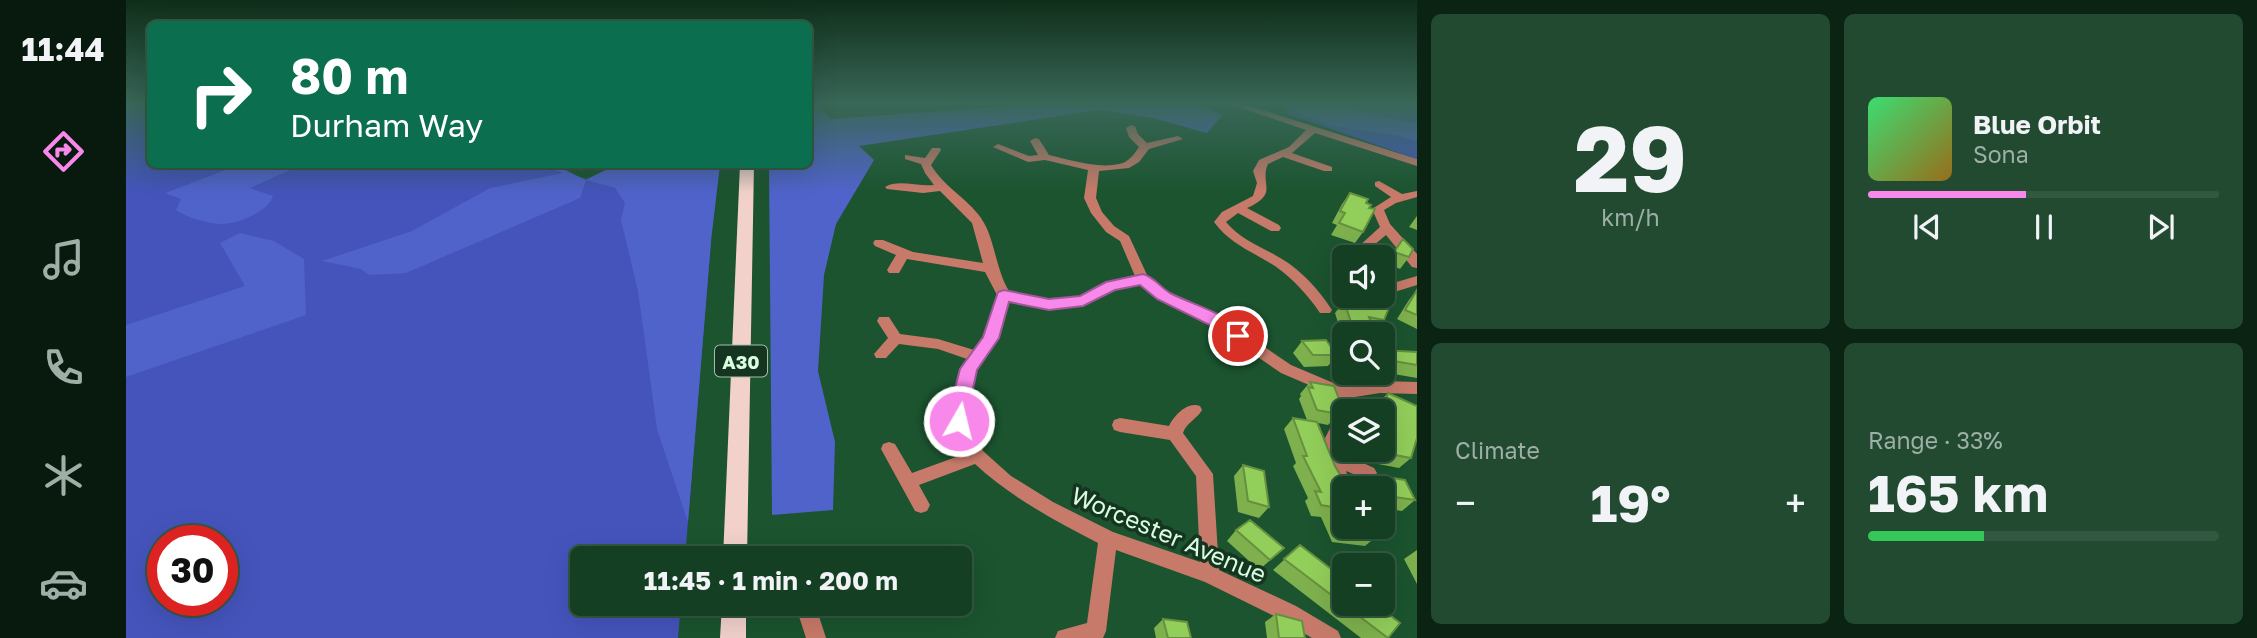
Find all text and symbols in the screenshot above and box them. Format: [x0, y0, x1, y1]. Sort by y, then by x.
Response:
text: 11:44 [21, 30, 105, 68]
text: 80 m [290, 46, 408, 105]
icon: right [175, 49, 266, 140]
text: 29 [1574, 103, 1687, 212]
text: Durham Way [290, 106, 483, 144]
text: Blue Orbit [1973, 109, 2101, 140]
icon: directions [39, 127, 88, 176]
text: Sona [1973, 140, 2029, 168]
text: km/h [1601, 203, 1660, 231]
icon: previous [1908, 208, 1946, 246]
icon: pause [2025, 208, 2063, 246]
icon: next [2142, 208, 2180, 246]
icon: music [39, 235, 88, 284]
map controls [1332, 245, 1395, 616]
button: sound [1332, 245, 1395, 308]
pin [1208, 306, 1268, 366]
icon: arrive [1219, 317, 1257, 355]
button: search [1332, 322, 1395, 385]
icon: phone [39, 343, 88, 392]
road number: A30 [715, 346, 767, 376]
position arrow [922, 384, 996, 458]
button: layers [1332, 399, 1395, 462]
text: Range · 33% [1868, 426, 2003, 454]
text: Climate [1455, 436, 1540, 464]
icon: climate [39, 451, 88, 500]
text: 165 km [1868, 461, 2048, 523]
text: 19° [1590, 471, 1671, 533]
button: + [1332, 476, 1395, 539]
street label: Worcester Avenue [1067, 480, 1271, 588]
text: − [1455, 480, 1476, 525]
text: + [1785, 480, 1806, 525]
speed limit sign: 30 [147, 525, 238, 616]
button: − [1332, 553, 1395, 616]
icon: car [39, 559, 88, 608]
text: 11:45 · 1 min · 200 m [644, 565, 898, 596]

